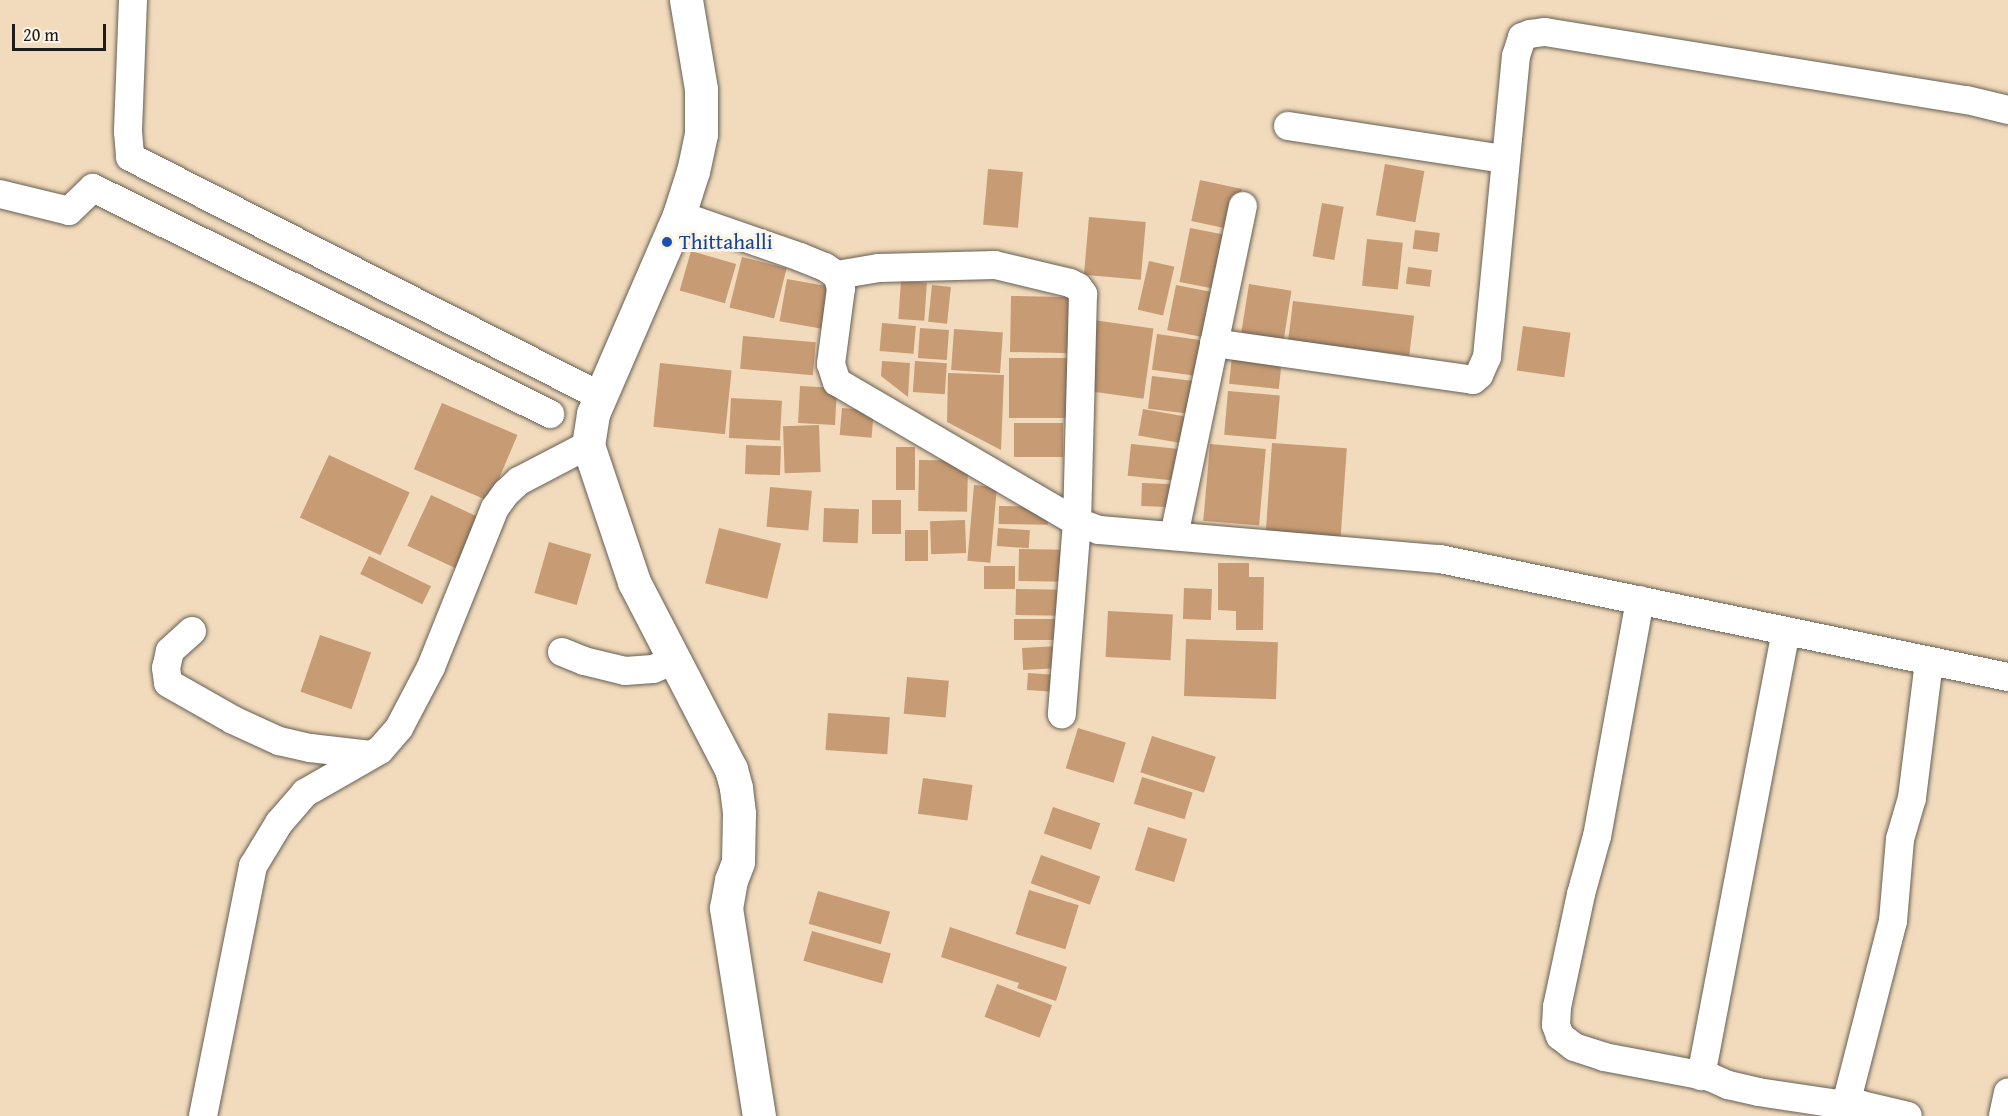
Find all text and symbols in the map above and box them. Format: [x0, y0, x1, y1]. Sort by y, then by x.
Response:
scale bar [15, 12, 110, 50]
text: 20 m [23, 21, 59, 48]
place label: Thittahalli [679, 229, 773, 255]
marker: Thittahalli [660, 235, 674, 249]

